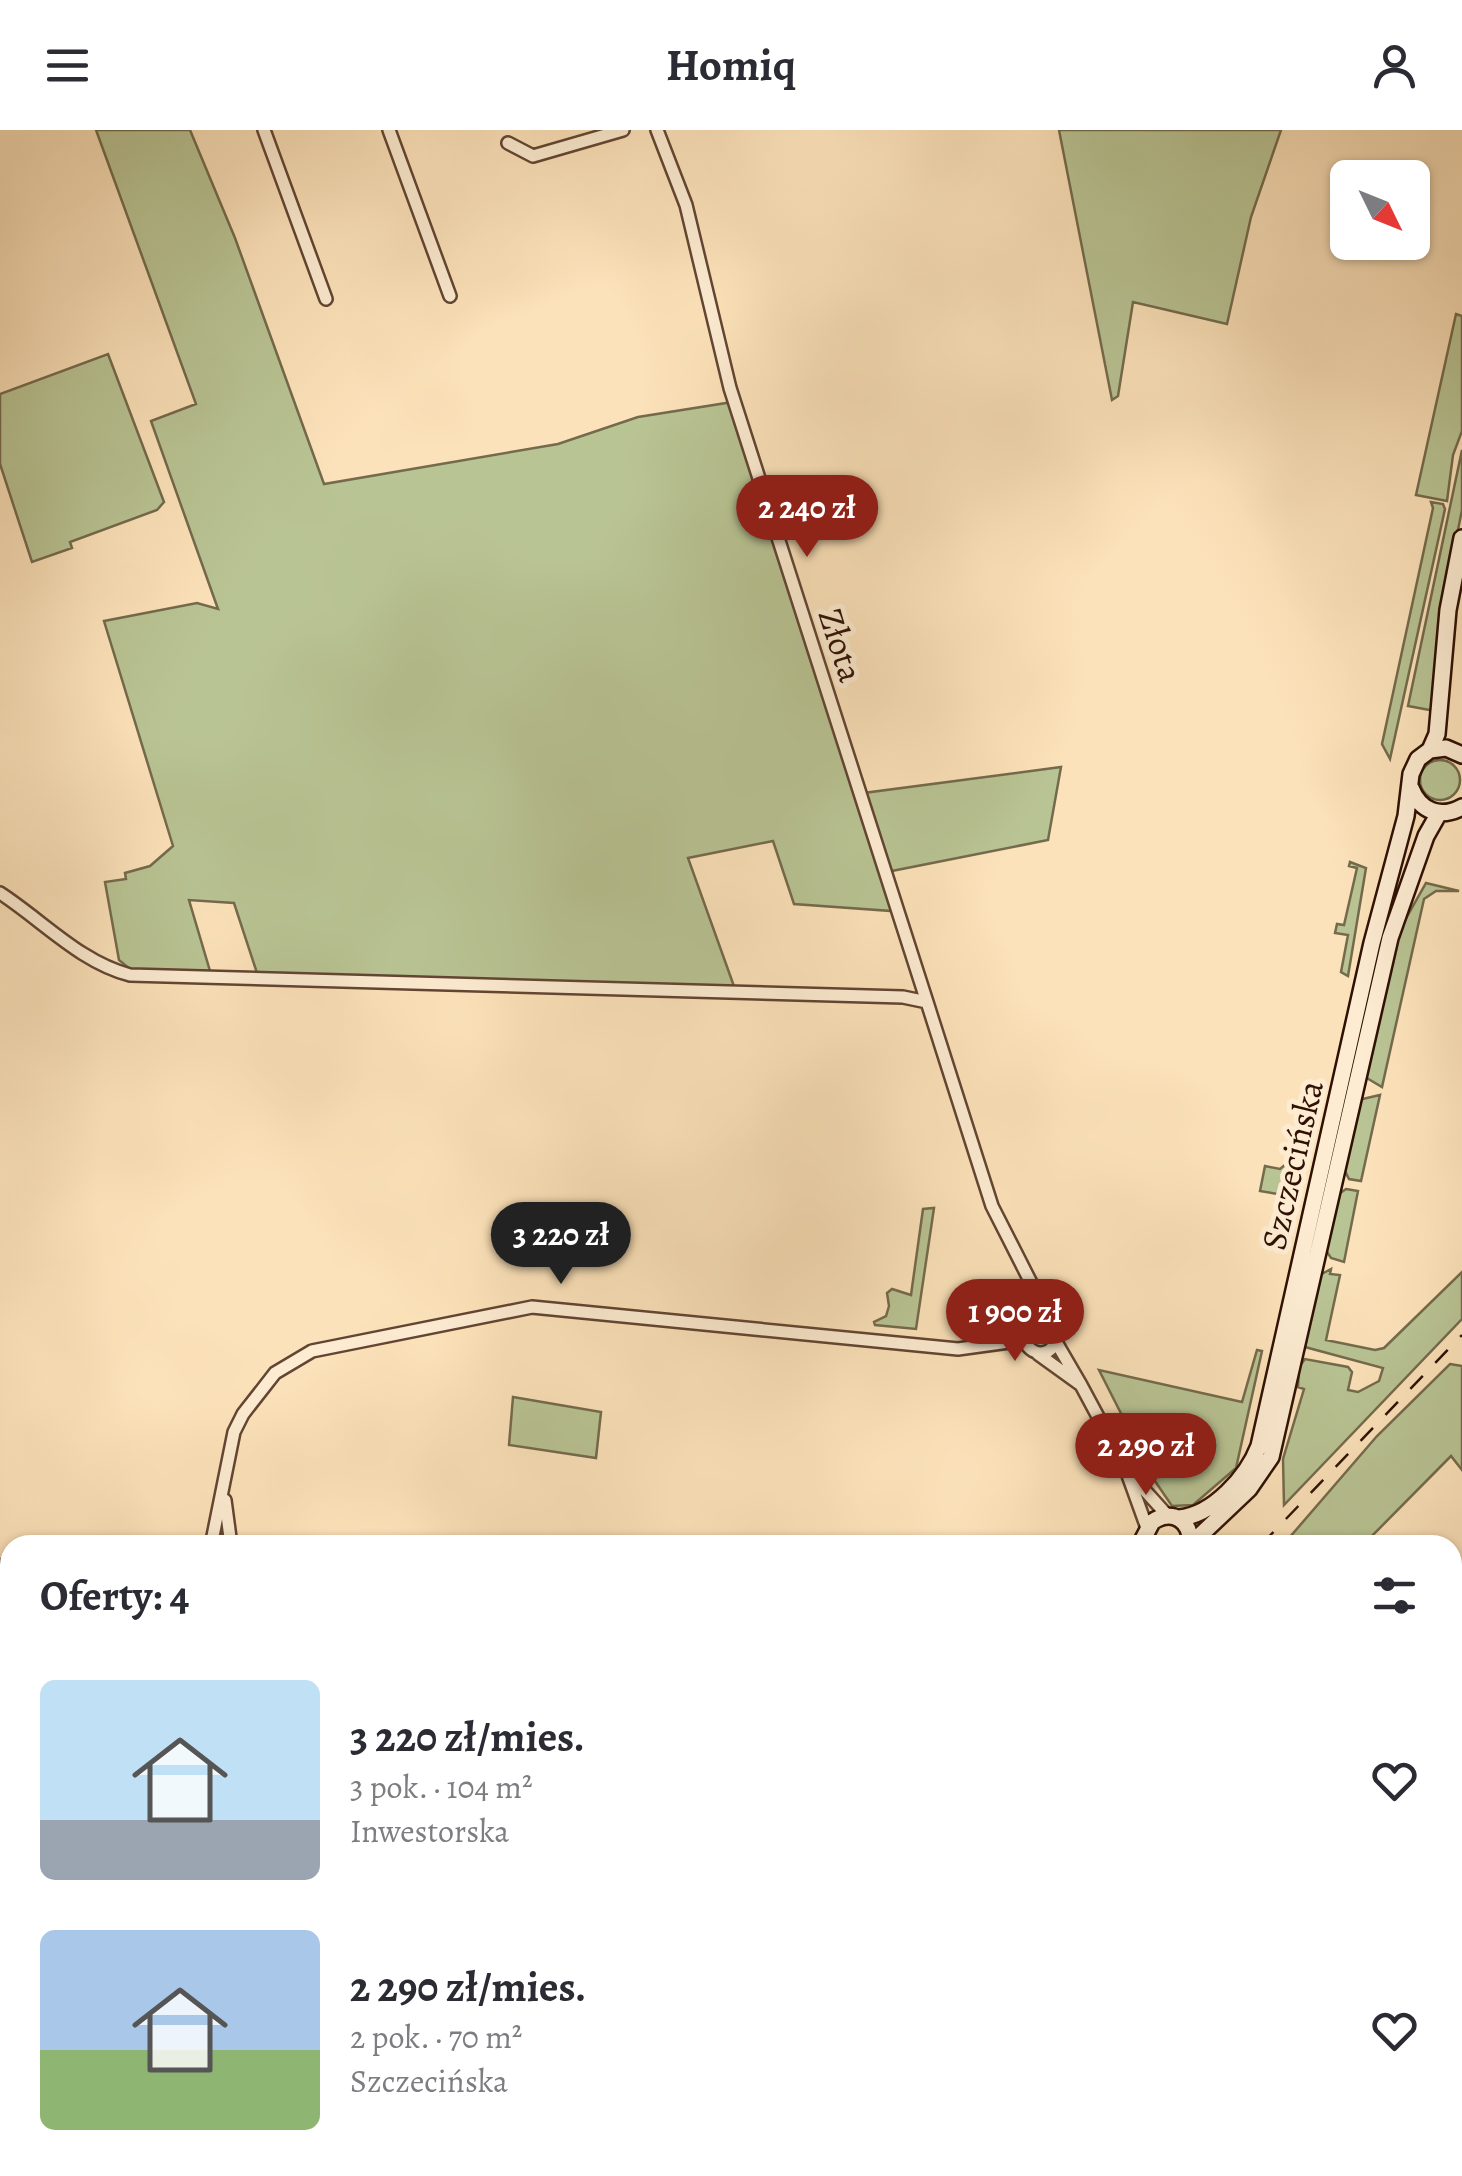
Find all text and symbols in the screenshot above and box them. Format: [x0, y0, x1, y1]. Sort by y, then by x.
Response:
text: Homiq [666, 34, 796, 96]
icon: menu [40, 38, 95, 93]
icon: person [1367, 38, 1422, 93]
north arrow [1330, 160, 1430, 260]
map controls [1330, 160, 1430, 260]
pin: 2 240 zł [704, 475, 910, 560]
text: 2 240 zł [758, 485, 856, 529]
street label: Złota [807, 602, 876, 689]
street label: Szczecińska [1249, 1075, 1335, 1255]
pin: 3 220 zł [458, 1202, 664, 1287]
text: 3 220 zł [513, 1212, 609, 1256]
pin: 1 900 zł [912, 1279, 1118, 1364]
text: 1 900 zł [968, 1289, 1062, 1333]
pin: 2 290 zł [1043, 1413, 1249, 1498]
text: 2 290 zł [1097, 1423, 1195, 1467]
text: Oferty: 4 [40, 1567, 189, 1624]
icon: filters [1367, 1568, 1422, 1623]
text: 3 220 zł/mies. [350, 1708, 585, 1765]
icon: home [120, 1720, 240, 1840]
icon: heart [1367, 1753, 1422, 1808]
text: 3 pok. · 104 m² [350, 1765, 533, 1809]
text: Inwestorska [350, 1809, 509, 1853]
text: 2 290 zł/mies. [350, 1958, 586, 2015]
icon: home [120, 1970, 240, 2090]
icon: heart [1367, 2003, 1422, 2058]
text: 2 pok. · 70 m² [350, 2015, 522, 2059]
text: Szczecińska [350, 2059, 508, 2103]

